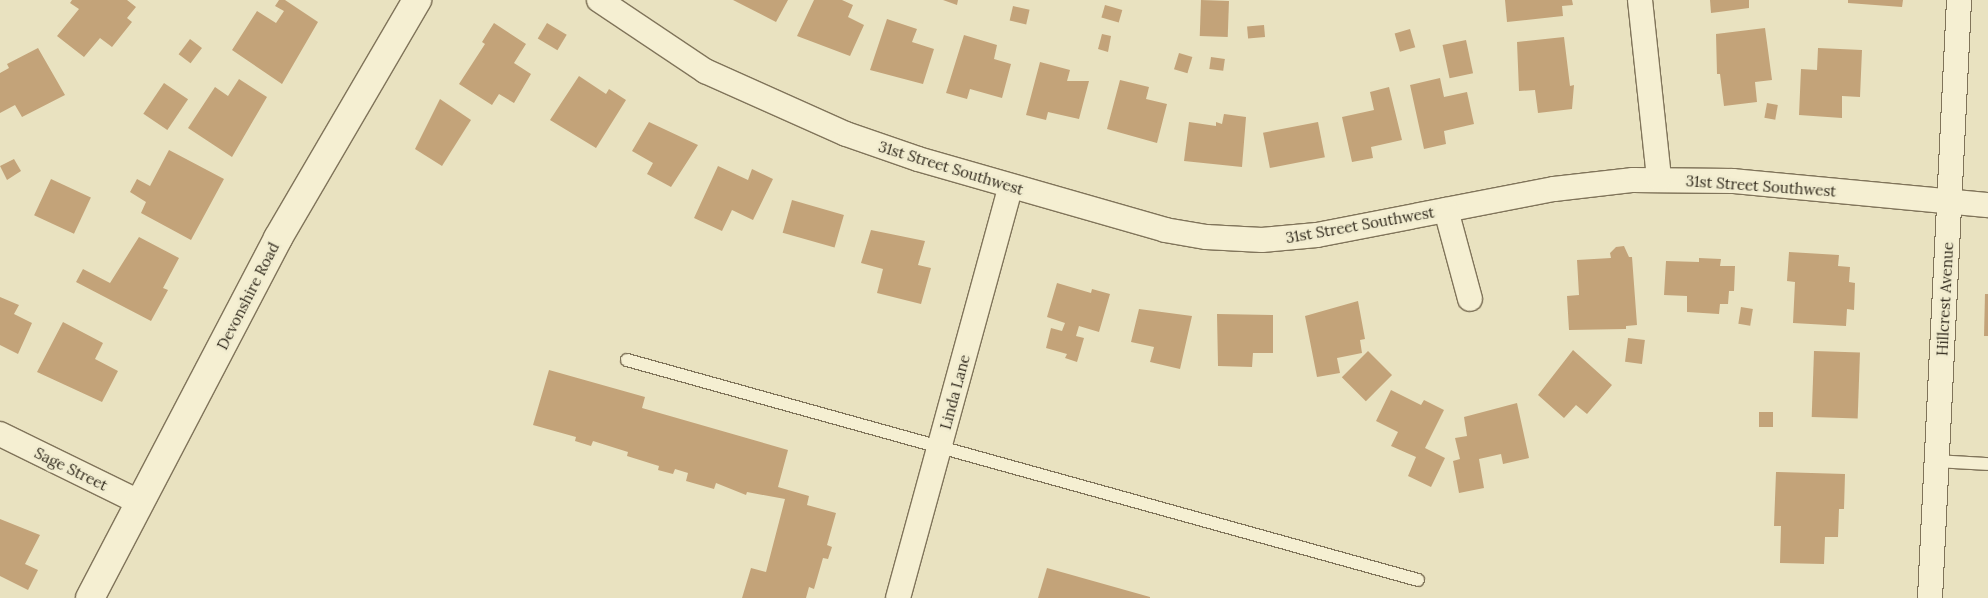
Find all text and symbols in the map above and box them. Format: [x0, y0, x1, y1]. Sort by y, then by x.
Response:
street label: 31st Street Southwest [876, 137, 1026, 199]
street label: 31st Street Southwest [1685, 172, 1837, 200]
street label: 31st Street Southwest [1284, 203, 1436, 247]
street label: Devonshire Road [213, 239, 283, 353]
street label: Hillcrest Avenue [1933, 242, 1957, 356]
street label: Linda Lane [936, 353, 974, 431]
street label: Sage Street [32, 444, 110, 494]

